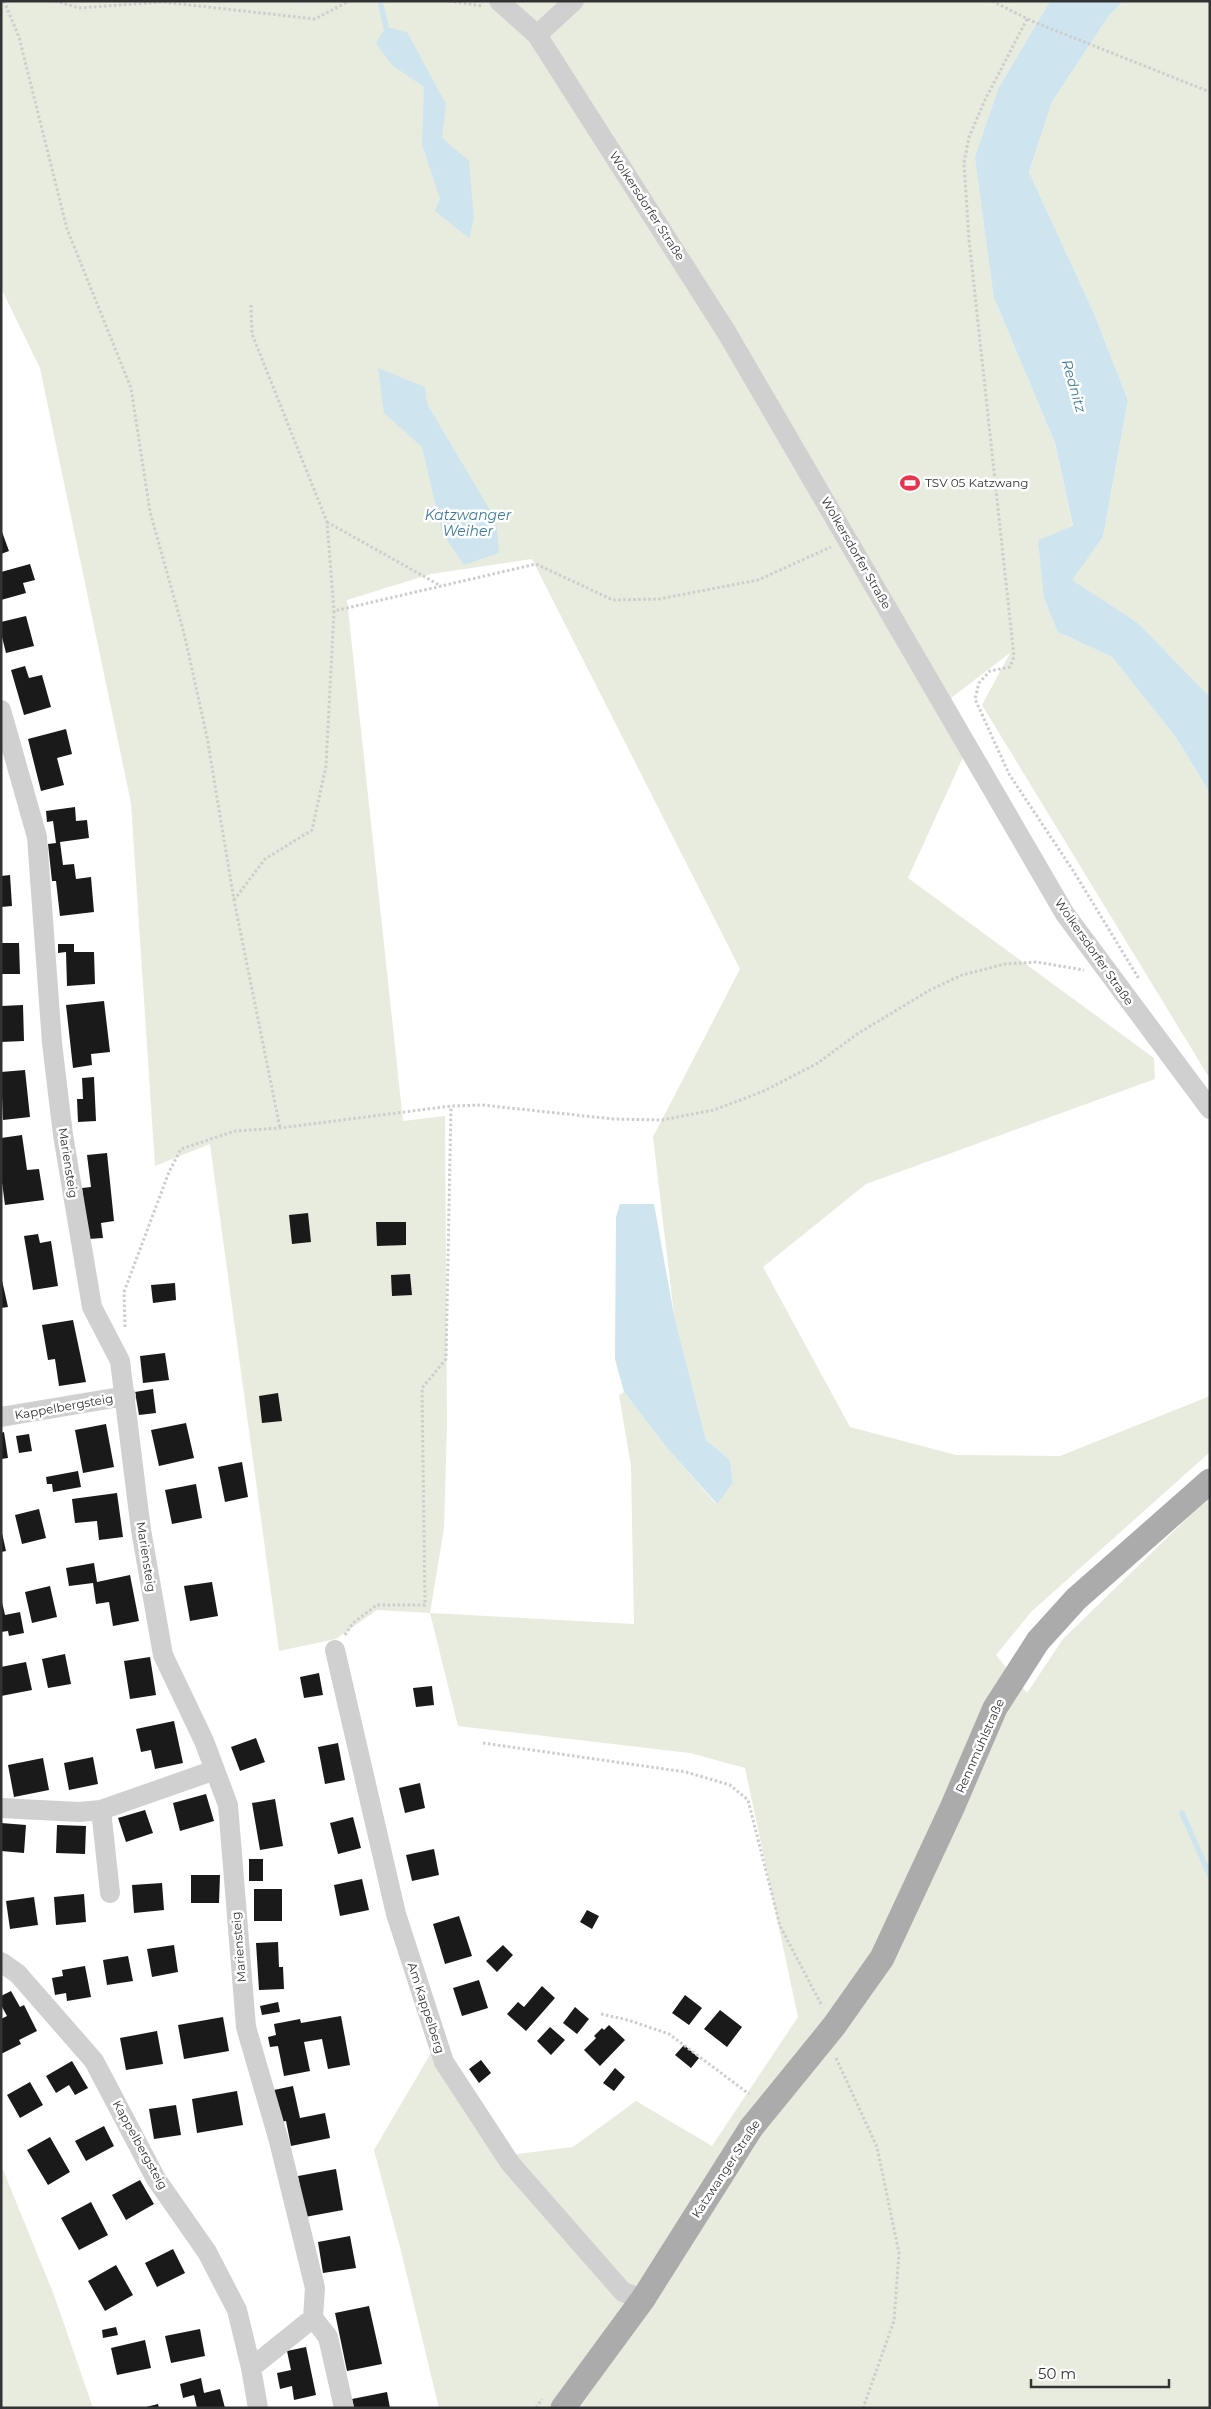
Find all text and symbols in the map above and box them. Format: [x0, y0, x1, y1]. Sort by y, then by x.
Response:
street label: Wolkersdorfer Straße [607, 148, 688, 263]
water label: Rednitz [1058, 357, 1090, 415]
sports icon: TSV 05 Katzwang [899, 472, 921, 494]
place label: TSV 05 Katzwang [925, 475, 1029, 490]
street label: Wolkersdorfer Straße [818, 494, 895, 611]
water label: Katzwanger Weiher [425, 506, 512, 540]
street label: Wolkersdorfer Straße [1052, 895, 1137, 1008]
street label: Mariensteig [56, 1127, 81, 1199]
street label: Kappelbergsteig [14, 1390, 114, 1423]
street label: Mariensteig [134, 1521, 159, 1593]
street label: Rennmühlstraße [952, 1696, 1007, 1795]
street label: Mariensteig [228, 1911, 249, 1983]
street label: Am Kappelberg [405, 1960, 448, 2055]
street label: Kappelbergsteig [110, 2098, 171, 2192]
street label: Katzwanger Straße [688, 2117, 763, 2221]
scale bar [1031, 2356, 1168, 2388]
text: 50 m [1038, 2364, 1076, 2383]

